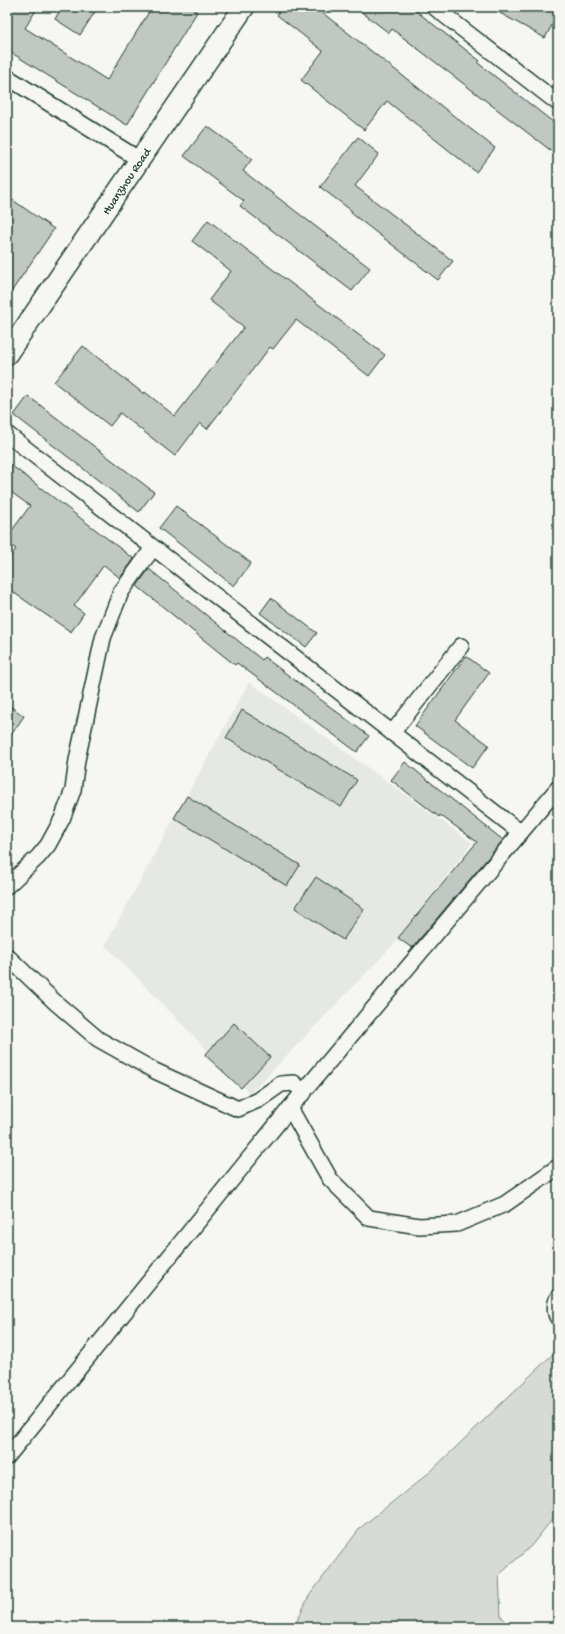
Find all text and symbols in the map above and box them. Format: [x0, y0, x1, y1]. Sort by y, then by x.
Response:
street label: Huanzhou Road [100, 145, 156, 218]

